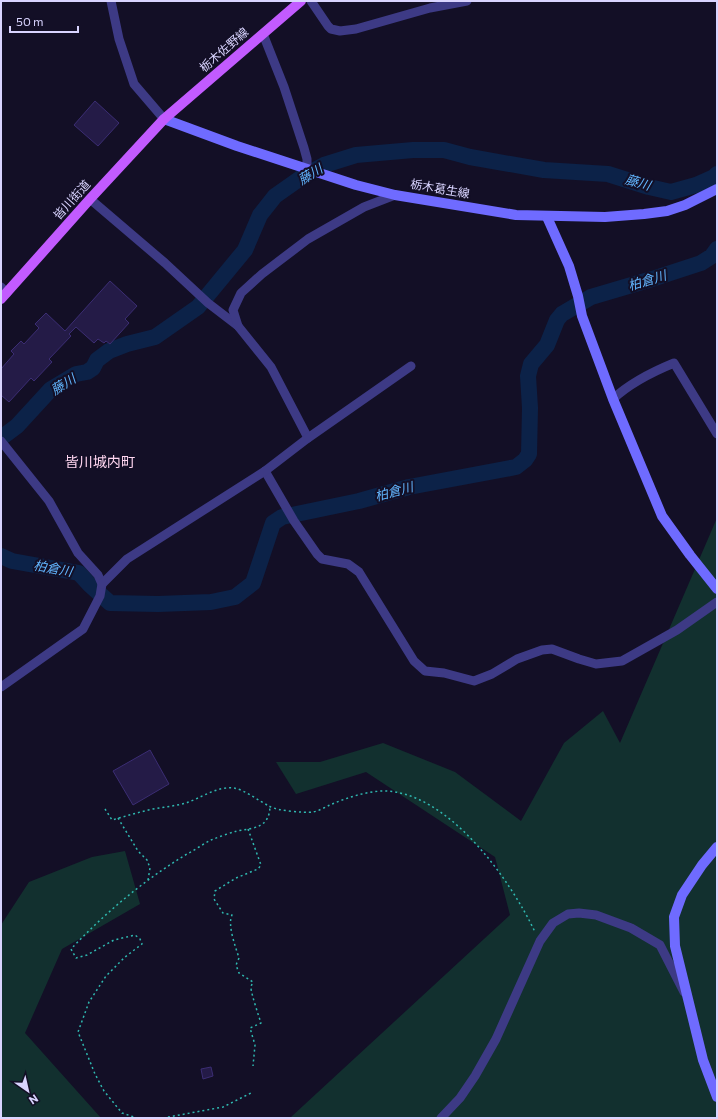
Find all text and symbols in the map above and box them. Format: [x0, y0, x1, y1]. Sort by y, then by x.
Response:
scale bar [10, 8, 78, 34]
text: 50 m [16, 14, 44, 28]
street label: 栃木佐野線 [196, 24, 251, 74]
water label: 藤川 [295, 159, 327, 188]
water label: 藤川 [623, 171, 655, 194]
street label: 栃木葛生線 [409, 176, 471, 200]
street label: 皆川街道 [50, 177, 93, 222]
water label: 柏倉川 [626, 266, 670, 293]
water label: 藤川 [48, 369, 80, 398]
district label: 皆川城内町 [65, 453, 135, 470]
water label: 柏倉川 [373, 478, 417, 504]
water label: 柏倉川 [32, 557, 76, 580]
north arrow [8, 1071, 48, 1111]
text: N [27, 1092, 41, 1107]

